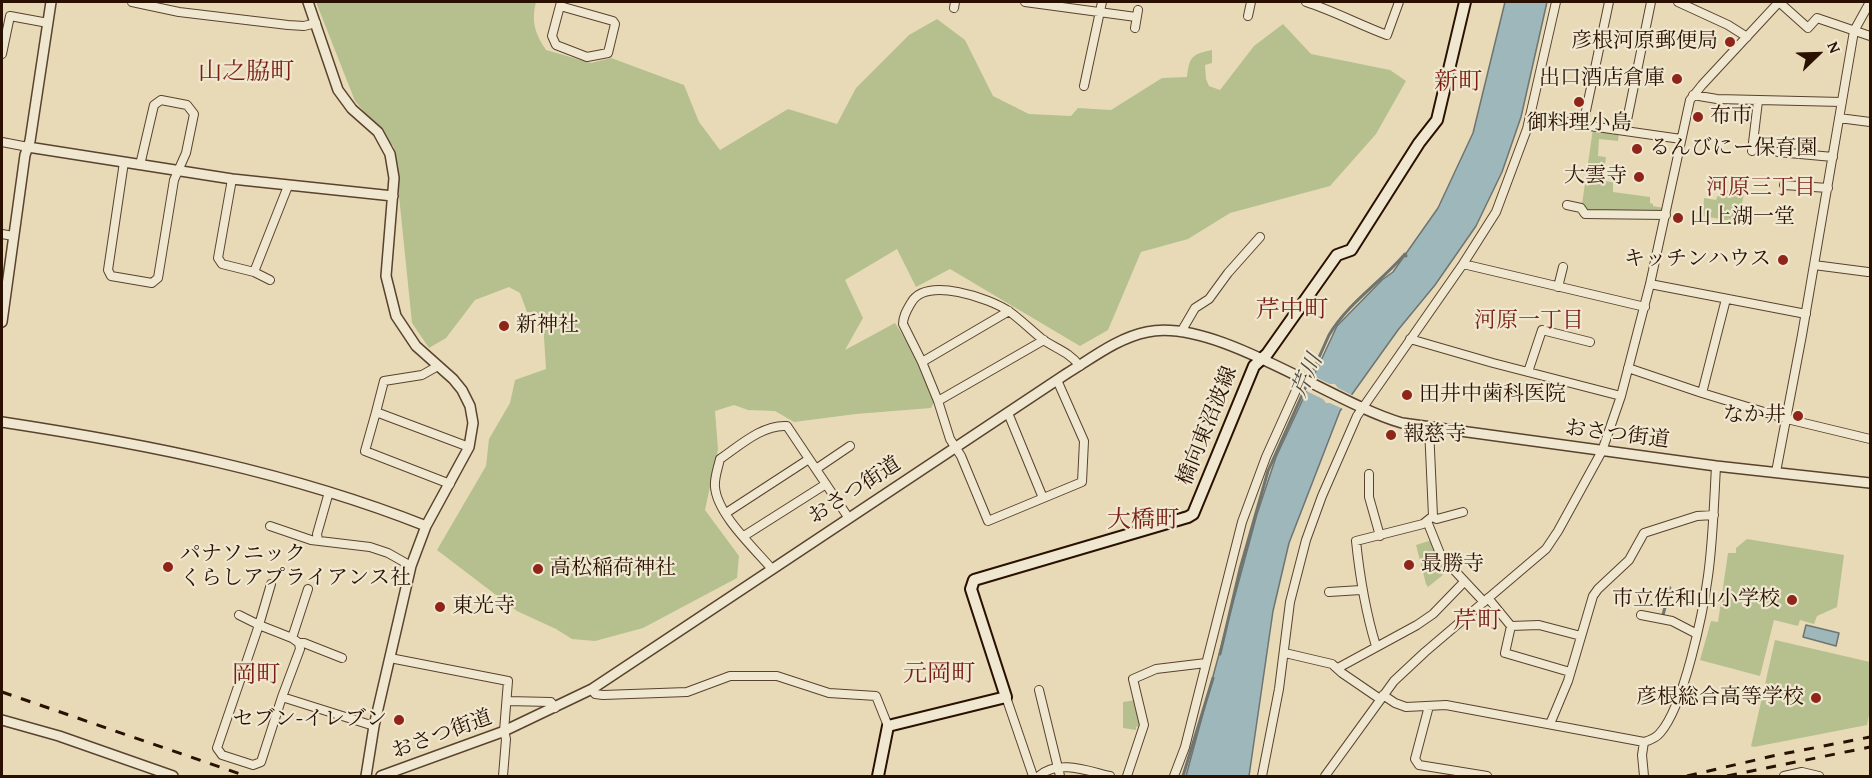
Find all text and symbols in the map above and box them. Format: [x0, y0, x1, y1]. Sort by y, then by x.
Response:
north arrow [1788, 24, 1848, 84]
place label: 彦根河原郵便局 [1571, 29, 1718, 55]
marker: 彦根河原郵便局 [1723, 35, 1737, 49]
text: N [1821, 37, 1848, 57]
district label: 山之脇町 [198, 59, 294, 87]
place label: 出口酒店倉庫 [1539, 66, 1665, 92]
district label: 新町 [1434, 69, 1482, 97]
marker: 出口酒店倉庫 [1670, 72, 1684, 86]
marker: 御料理小島 [1572, 95, 1586, 109]
place label: 布市 [1710, 104, 1752, 130]
marker: 布市 [1691, 110, 1705, 124]
place label: 御料理小島 [1527, 111, 1631, 137]
place label: るんびにー保育園 [1649, 136, 1817, 162]
marker: るんびにー保育園 [1630, 142, 1644, 156]
place label: 大雲寺 [1564, 164, 1627, 190]
marker: 大雲寺 [1632, 170, 1646, 184]
district label: 河原三丁目 [1706, 175, 1816, 201]
place label: 山上湖一堂 [1690, 205, 1795, 231]
marker: 山上湖一堂 [1671, 211, 1685, 225]
place label: キッチンハウス [1624, 247, 1771, 273]
marker: キッチンハウス [1776, 253, 1790, 267]
district label: 芹中町 [1256, 297, 1328, 325]
district label: 河原一丁目 [1474, 308, 1584, 334]
place label: 新神社 [516, 313, 579, 339]
marker: 新神社 [497, 319, 511, 333]
water label: 芹川 [1287, 351, 1329, 401]
street label: 橋向東沼波線 [1173, 363, 1243, 489]
place label: 田井中歯科医院 [1419, 382, 1566, 408]
marker: 田井中歯科医院 [1400, 388, 1414, 402]
place label: なか井 [1723, 403, 1786, 429]
marker: なか井 [1791, 409, 1805, 423]
street label: おさつ街道 [1563, 416, 1671, 454]
place label: 報慈寺 [1403, 422, 1466, 448]
marker: 報慈寺 [1384, 428, 1398, 442]
street label: おさつ街道 [804, 452, 906, 530]
district label: 大橋町 [1107, 507, 1179, 535]
place label: パナソニック くらしアプライアンス社 [180, 542, 411, 592]
place label: 最勝寺 [1421, 552, 1484, 578]
place label: 高松稲荷神社 [550, 556, 676, 582]
marker: 最勝寺 [1402, 558, 1416, 572]
marker: パナソニック くらしアプライアンス社 [161, 560, 175, 574]
marker: 高松稲荷神社 [531, 562, 545, 576]
place label: 市立佐和山小学校 [1612, 587, 1780, 613]
marker: 市立佐和山小学校 [1785, 593, 1799, 607]
place label: 東光寺 [452, 594, 515, 620]
marker: 東光寺 [433, 600, 447, 614]
district label: 芹町 [1453, 608, 1501, 636]
district label: 元岡町 [903, 661, 975, 689]
district label: 岡町 [232, 662, 280, 690]
place label: 彦根総合高等学校 [1636, 685, 1804, 711]
marker: 彦根総合高等学校 [1809, 691, 1823, 705]
street label: おさつ街道 [388, 705, 496, 765]
place label: セブン-イレブン [233, 707, 387, 733]
marker: セブン-イレブン [392, 713, 406, 727]

